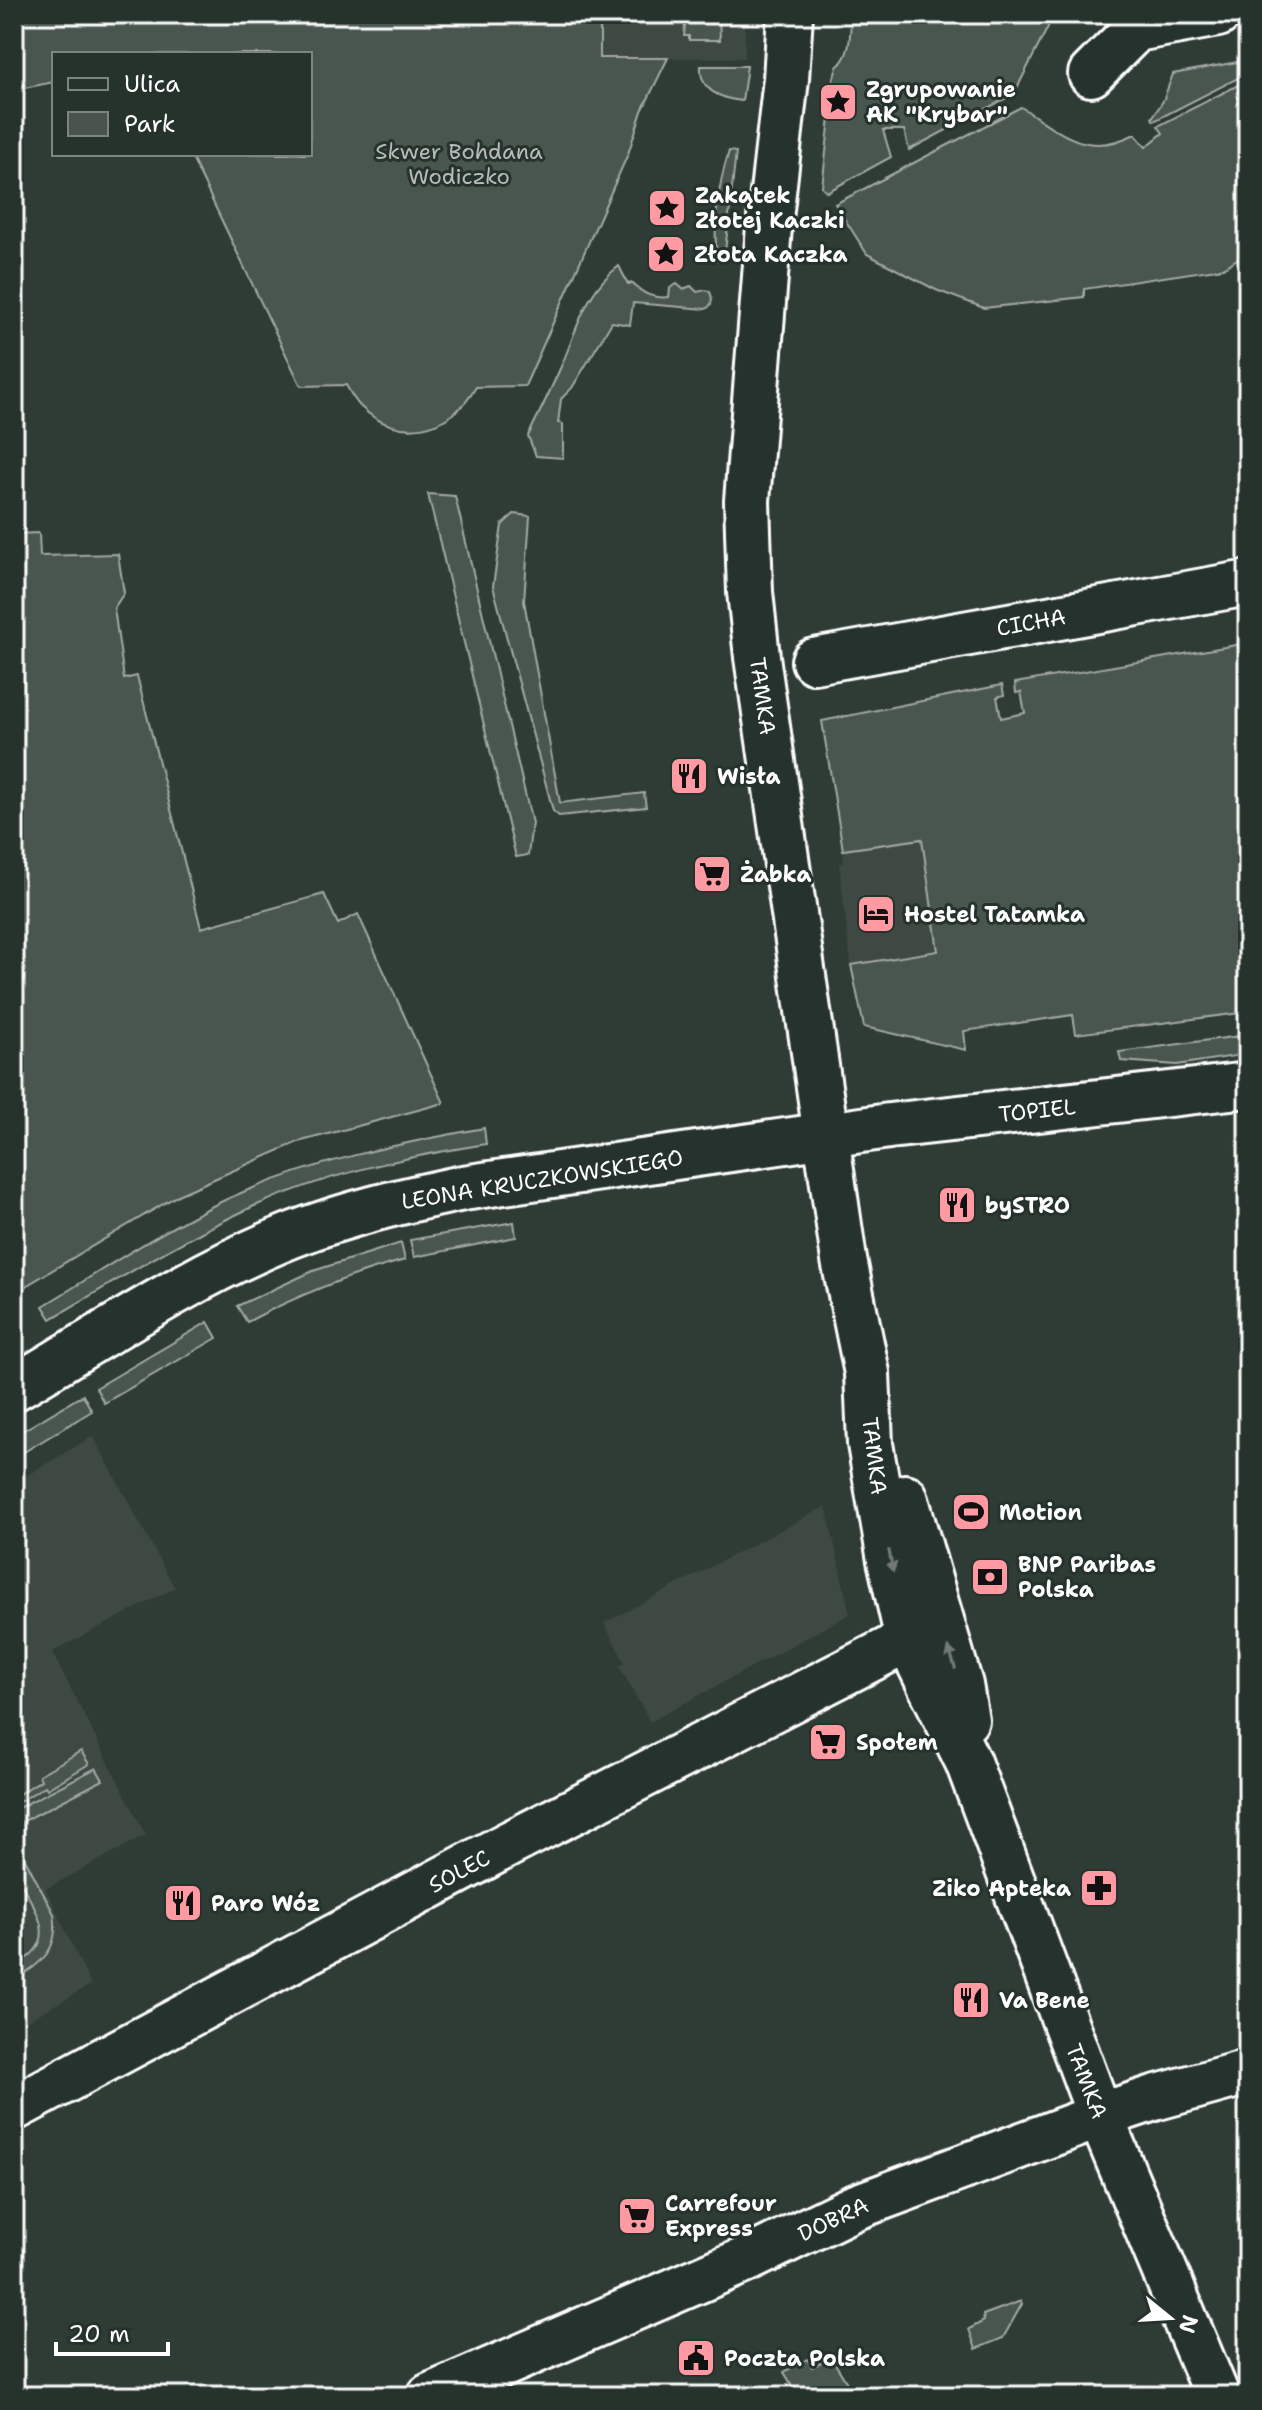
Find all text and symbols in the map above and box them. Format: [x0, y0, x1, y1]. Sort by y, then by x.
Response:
legend [52, 52, 312, 156]
text: Ulica [124, 68, 180, 100]
place label: Zgrupowanie AK "Krybar" [866, 75, 1016, 129]
place icon: Zgrupowanie AK "Krybar" [817, 81, 859, 123]
text: Park [124, 108, 176, 140]
park label: Skwer Bohdana Wodiczko [375, 137, 543, 191]
place label: Zakątek Złotej Kaczki [695, 181, 845, 235]
place icon: Zakątek Złotej Kaczki [646, 187, 688, 229]
place icon: Złota Kaczka [645, 233, 687, 275]
place label: Złota Kaczka [694, 240, 848, 269]
street label: CICHA [994, 602, 1068, 643]
street label: TAMKA [743, 655, 782, 737]
restaurant icon: Wisła [668, 755, 710, 797]
place label: Wisła [717, 762, 781, 791]
supermarket icon: Żabka [691, 853, 733, 895]
place label: Żabka [740, 859, 812, 889]
hotel icon: Hostel Tatamka [855, 893, 897, 935]
place label: Hostel Tatamka [904, 900, 1085, 929]
street label: TOPIEL [997, 1092, 1077, 1129]
street label: LEONA KRUCZKOWSKIEGO [399, 1143, 685, 1216]
restaurant icon: bySTRO [936, 1184, 978, 1226]
place label: bySTRO [985, 1191, 1070, 1220]
street label: TAMKA [855, 1416, 894, 1497]
sports icon: Motion [950, 1491, 992, 1533]
place label: Motion [999, 1498, 1082, 1527]
one-way arrow [885, 1548, 897, 1573]
place label: BNP Paribas Polska [1018, 1550, 1156, 1604]
bank icon: BNP Paribas Polska [969, 1556, 1011, 1598]
one-way arrow [945, 1646, 958, 1670]
supermarket icon: Społem [807, 1721, 849, 1763]
place label: Społem [856, 1728, 938, 1757]
street label: SOLEC [424, 1843, 495, 1900]
pharmacy icon: Ziko Apteka [1078, 1867, 1120, 1909]
place label: Ziko Apteka [932, 1874, 1071, 1903]
restaurant icon: Paro Wóz [162, 1882, 204, 1924]
place label: Paro Wóz [211, 1889, 320, 1918]
restaurant icon: Va Bene [950, 1979, 992, 2021]
place label: Va Bene [999, 1986, 1090, 2015]
street label: TAMKA [1059, 2040, 1114, 2123]
place label: Carrefour Express [665, 2189, 777, 2243]
street label: DOBRA [793, 2191, 873, 2248]
supermarket icon: Carrefour Express [616, 2195, 658, 2237]
north arrow [1130, 2278, 1210, 2358]
scale bar [56, 2306, 168, 2356]
text: N [1172, 2311, 1205, 2337]
text: 20 m [68, 2318, 130, 2350]
public building icon: Poczta Polska [675, 2337, 717, 2379]
place label: Poczta Polska [724, 2344, 885, 2373]

